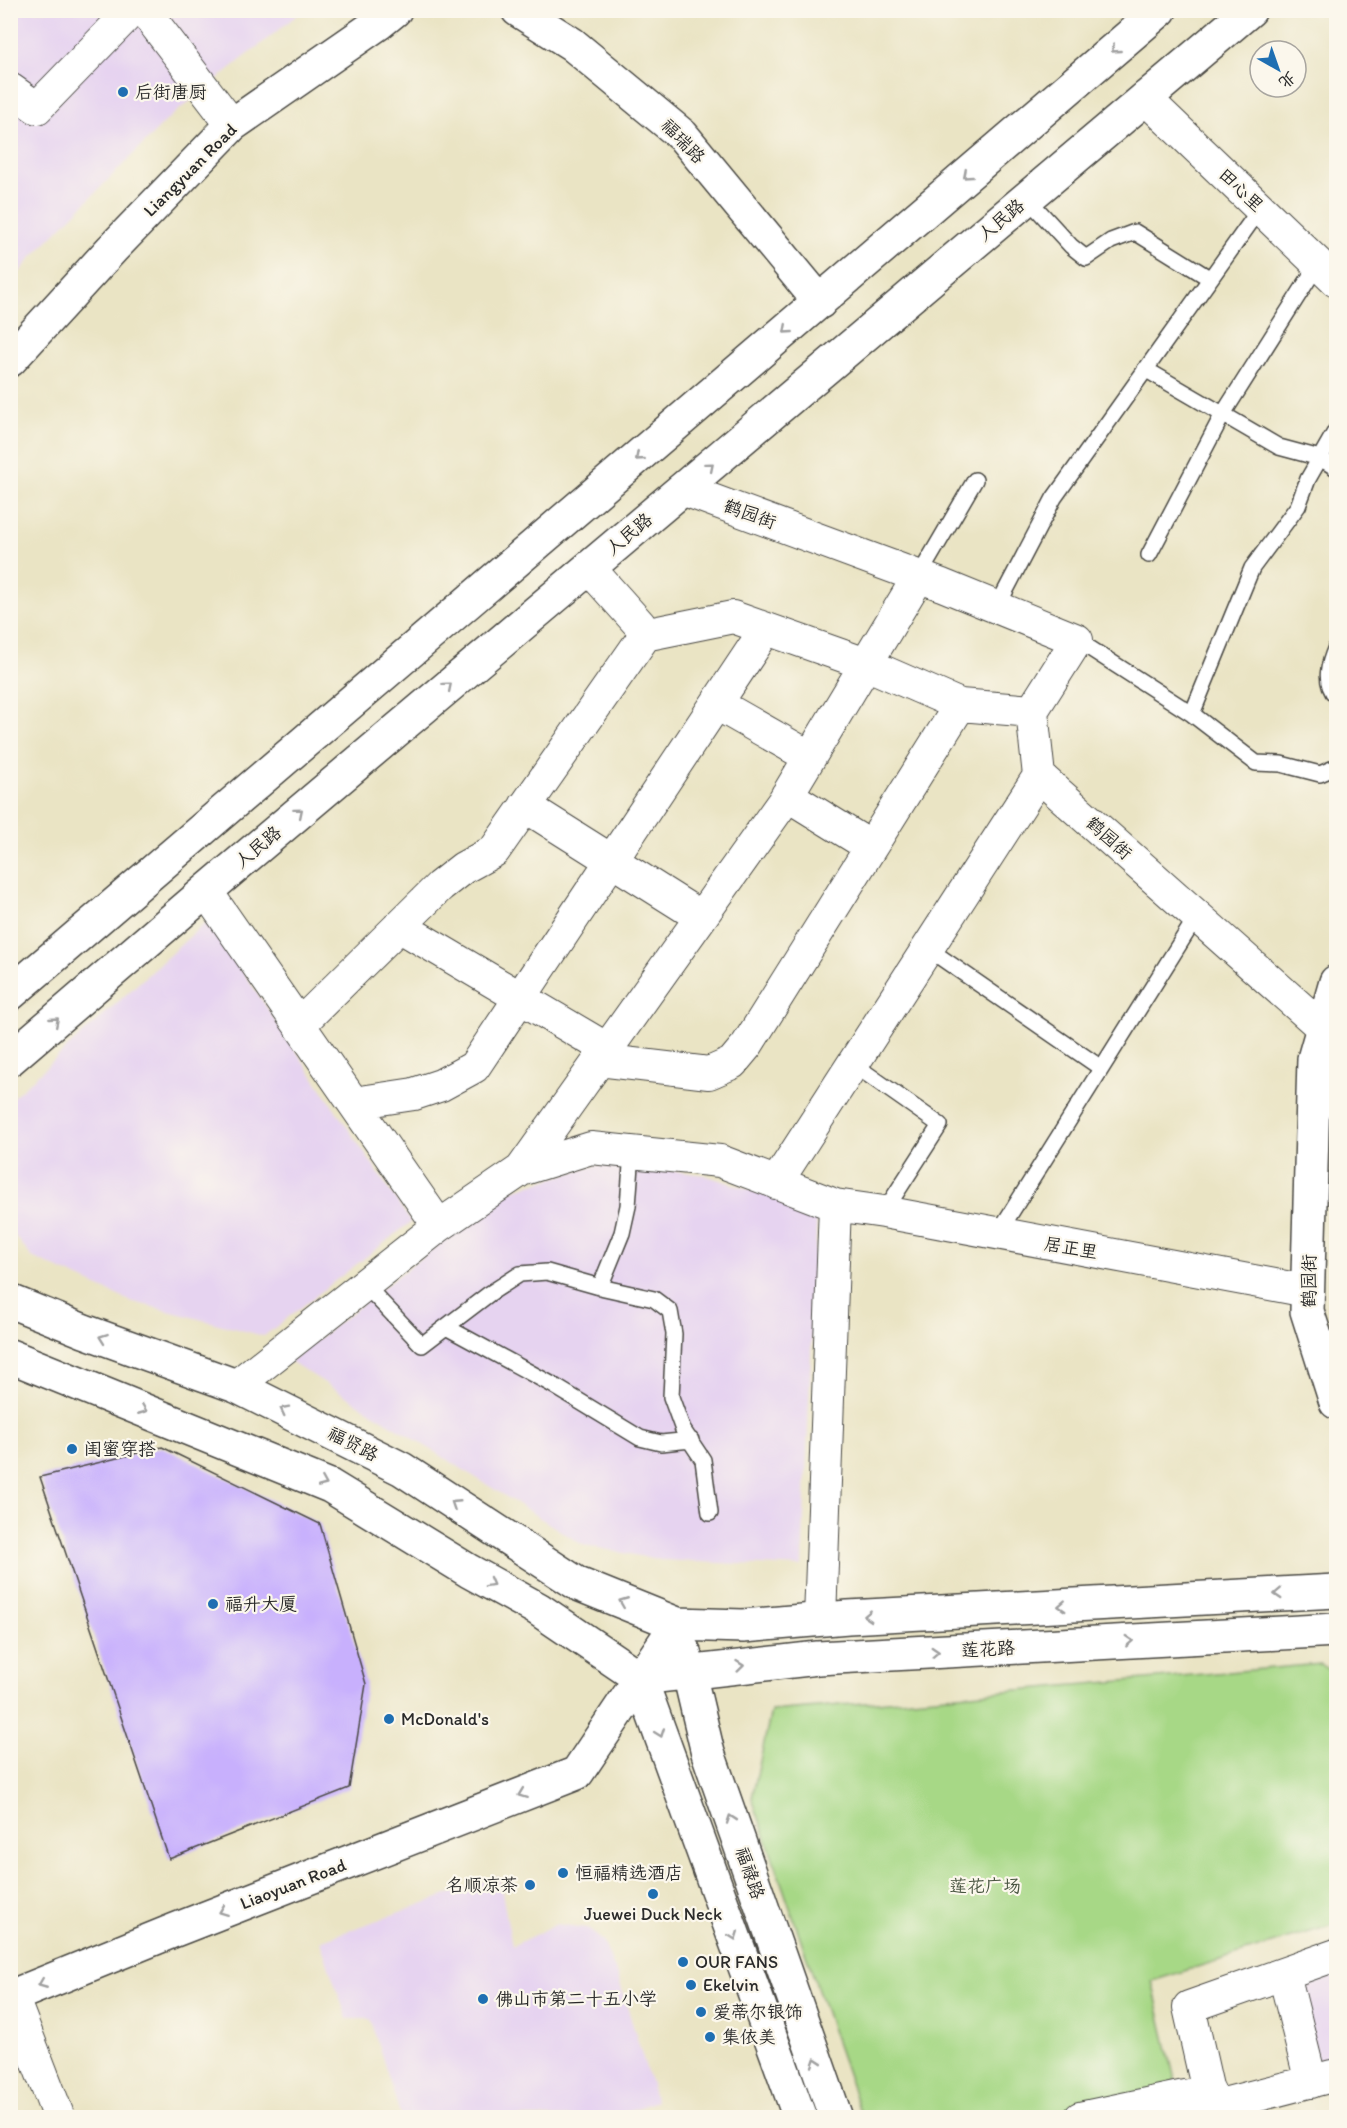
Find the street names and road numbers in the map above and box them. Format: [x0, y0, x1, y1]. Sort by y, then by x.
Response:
street label: 福瑞路 [656, 114, 710, 168]
street label: Liangyuan Road [139, 118, 242, 221]
street label: 田心里 [1214, 163, 1268, 217]
street label: 人民路 [973, 194, 1029, 246]
street label: 鹤园街 [721, 494, 779, 534]
street label: 人民路 [601, 508, 657, 560]
street label: 鹤园街 [1082, 812, 1136, 864]
street label: 人民路 [230, 821, 286, 873]
street label: 居正里 [1043, 1232, 1099, 1264]
street label: 鹤园街 [1298, 1254, 1320, 1308]
street label: 福贤路 [324, 1422, 382, 1466]
street label: 莲花路 [960, 1637, 1016, 1661]
street label: 福禄路 [731, 1844, 769, 1902]
street label: Liaoyuan Road [237, 1854, 349, 1914]

